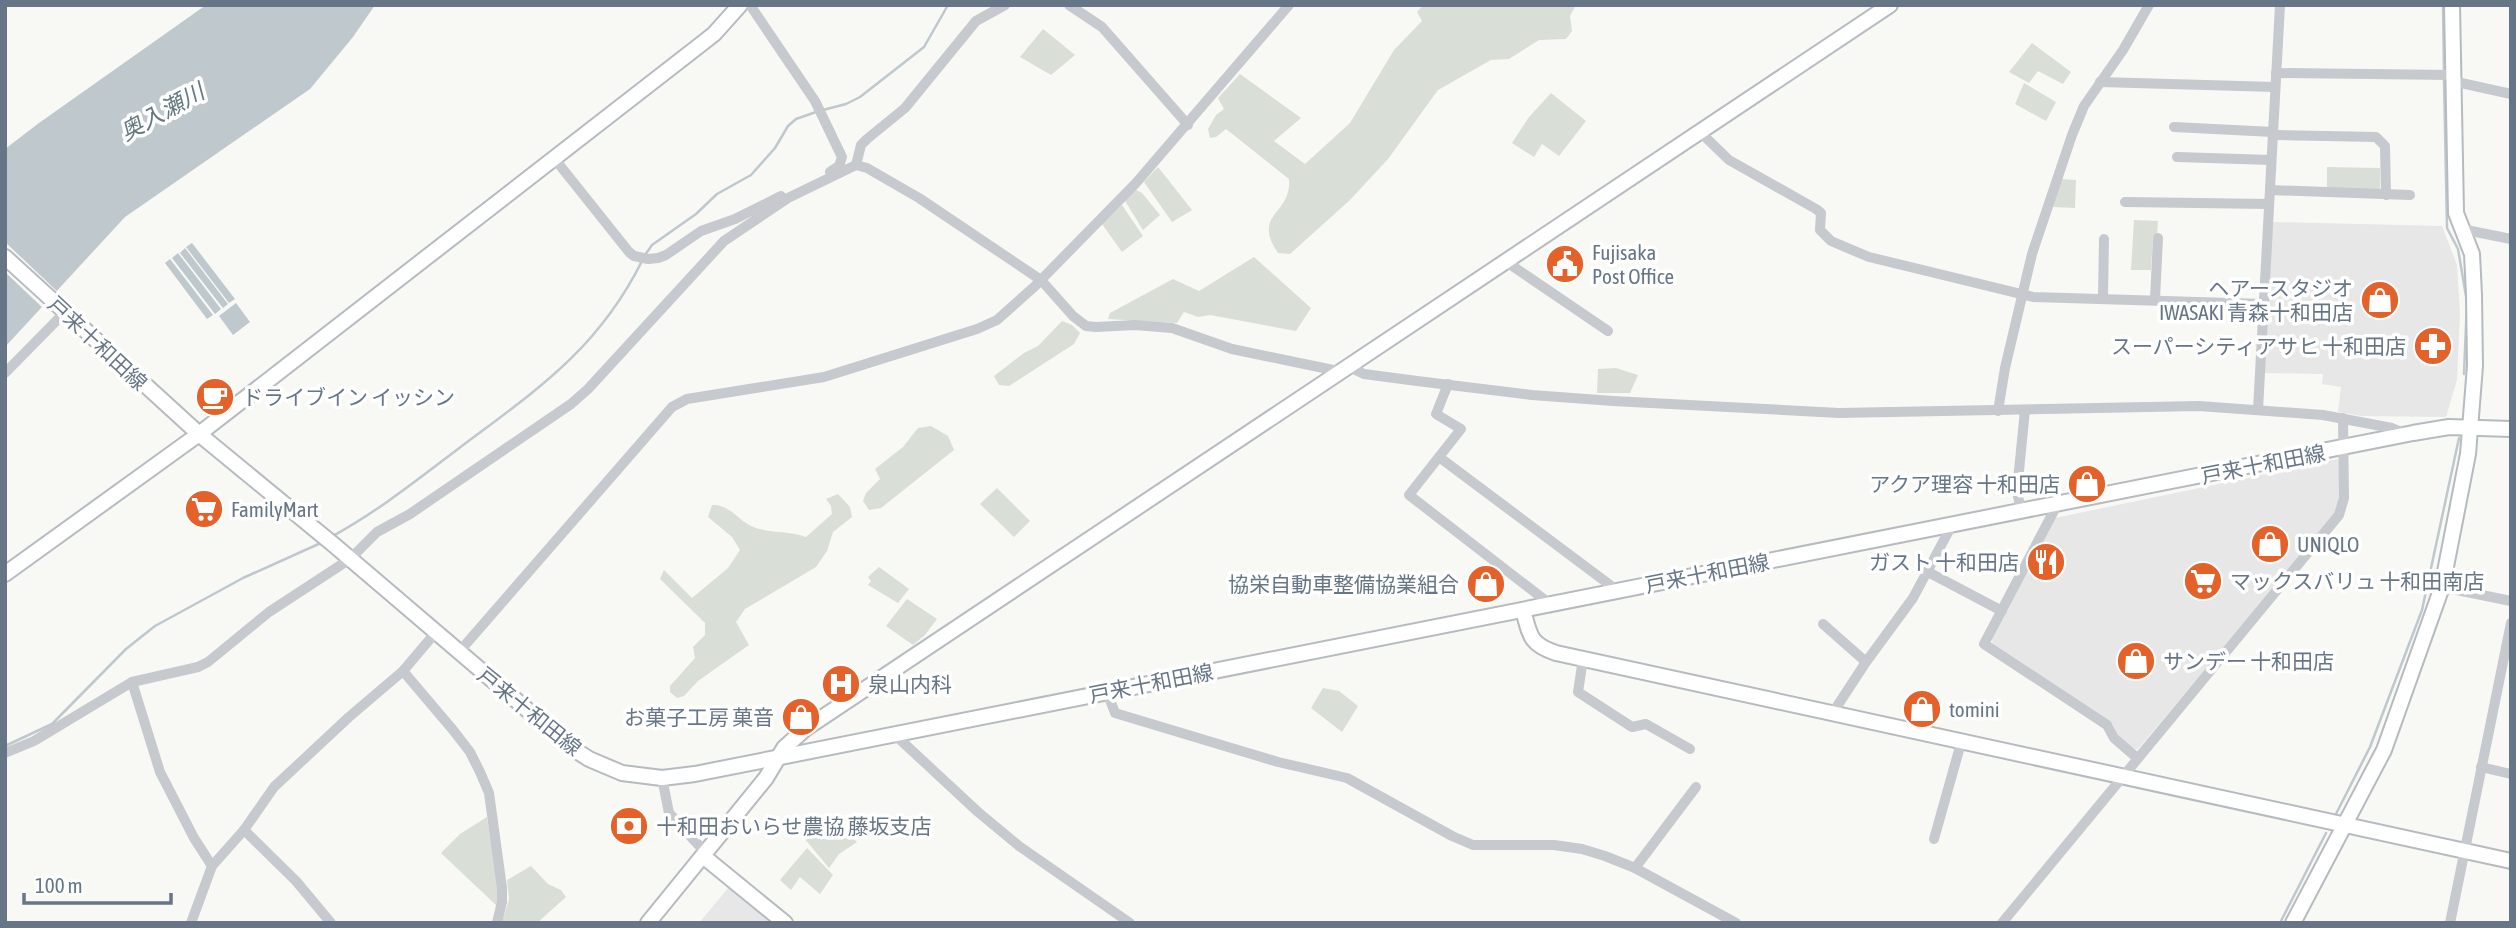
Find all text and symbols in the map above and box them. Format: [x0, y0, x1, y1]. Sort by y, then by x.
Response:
water label: 奥入瀬川 [115, 77, 211, 146]
place label: Fujisaka Post Office [1592, 240, 1674, 288]
public building icon: Fujisaka Post Office [1544, 243, 1586, 285]
place label: ヘアースタジオ IWASAKI 青森十和田店 [2159, 276, 2353, 324]
shop icon: ヘアースタジオ IWASAKI 青森十和田店 [2359, 279, 2401, 321]
street label: 戸来十和田線 [44, 291, 152, 395]
pharmacy icon: スーパーシティアサヒ 十和田店 [2412, 325, 2454, 367]
place label: スーパーシティアサヒ 十和田店 [2111, 334, 2406, 358]
cafe icon: ドライブイン イッシン [194, 376, 236, 418]
place label: ドライブイン イッシン [242, 385, 455, 409]
street label: 戸来十和田線 [2199, 440, 2327, 488]
shop icon: アクア理容 十和田店 [2066, 463, 2108, 505]
place label: アクア理容 十和田店 [1869, 472, 2060, 496]
supermarket icon: FamilyMart [183, 488, 225, 530]
place label: FamilyMart [231, 497, 319, 521]
shop icon: UNIQLO [2249, 523, 2291, 565]
place label: UNIQLO [2297, 532, 2359, 556]
restaurant icon: ガスト 十和田店 [2025, 541, 2067, 583]
street label: 戸来十和田線 [1643, 549, 1771, 597]
place label: ガスト 十和田店 [1869, 550, 2019, 574]
supermarket icon: マックスバリュ 十和田南店 [2182, 560, 2224, 602]
shop icon: 協栄自動車整備協業組合 [1465, 563, 1507, 605]
place label: マックスバリュ 十和田南店 [2230, 569, 2484, 593]
place label: 協栄自動車整備協業組合 [1228, 572, 1459, 596]
shop icon: サンデー 十和田店 [2115, 640, 2157, 682]
place label: サンデー 十和田店 [2163, 649, 2334, 673]
street label: 戸来十和田線 [1087, 659, 1215, 707]
street label: 戸来十和田線 [473, 662, 587, 760]
hospital icon: 泉山内科 [820, 663, 862, 705]
place label: 泉山内科 [868, 672, 952, 696]
shop icon: tomini [1901, 688, 1943, 730]
shop icon: お菓子工房 菓音 [780, 696, 822, 738]
place label: tomini [1949, 697, 2000, 721]
place label: お菓子工房 菓音 [624, 705, 774, 729]
bank icon: 十和田おいらせ農協 藤坂支店 [608, 805, 650, 847]
place label: 十和田おいらせ農協 藤坂支店 [656, 814, 931, 838]
scale bar [24, 862, 172, 906]
text: 100 m [35, 873, 83, 897]

